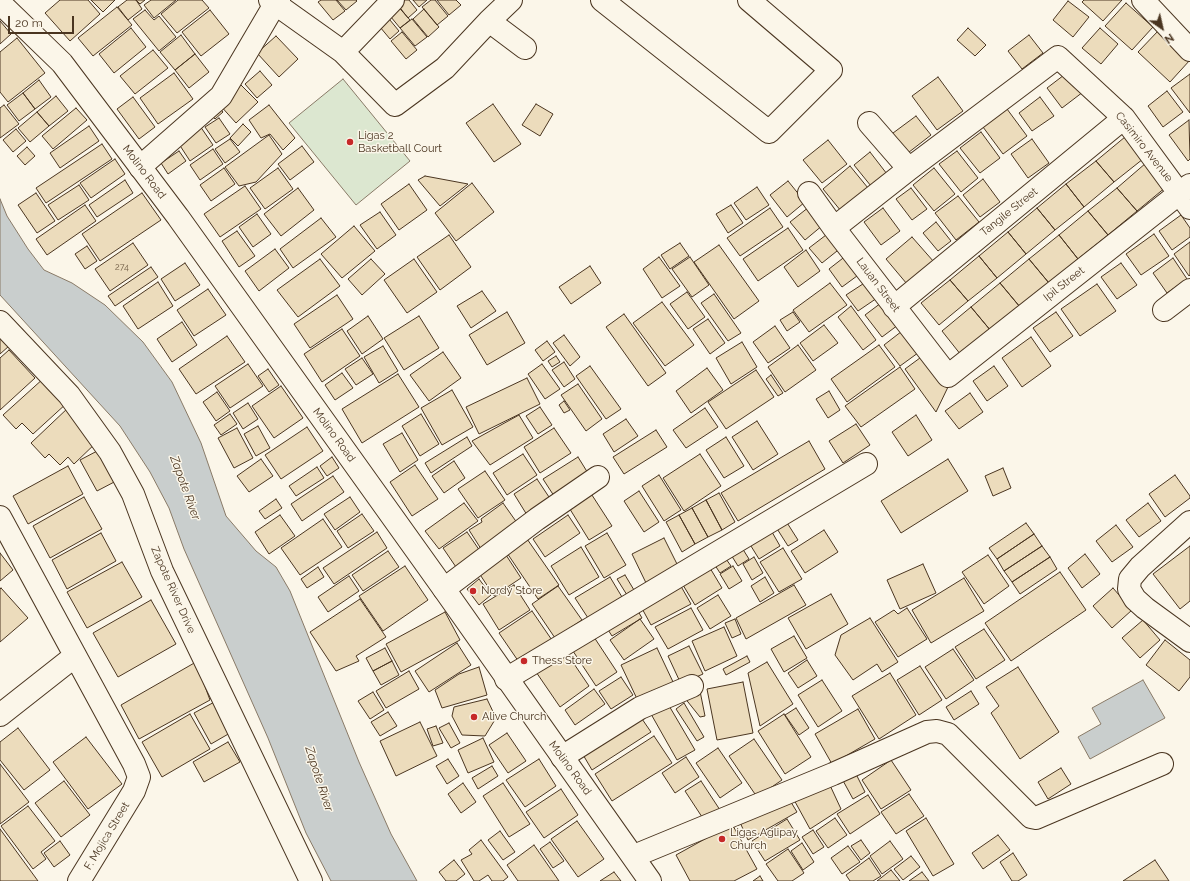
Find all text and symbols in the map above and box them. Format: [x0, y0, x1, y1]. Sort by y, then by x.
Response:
scale bar [10, 8, 76, 34]
north arrow [1142, 8, 1182, 48]
text: 20 m [15, 16, 43, 30]
text: N [1162, 31, 1176, 46]
street label: Casimiro Avenue [1113, 109, 1175, 185]
place label: Ligas 2 Basketball Court [358, 129, 442, 155]
marker: Ligas 2 Basketball Court [345, 137, 355, 147]
street label: Molino Road [120, 143, 168, 201]
street label: Tangile Street [978, 185, 1040, 239]
street label: Lauan Street [853, 255, 903, 315]
house number: 274 [115, 262, 129, 272]
street label: Ipil Street [1041, 264, 1087, 304]
street label: Molino Road [310, 405, 358, 465]
water label: Zapote River [167, 454, 203, 522]
street label: Zapote River Drive [148, 545, 198, 635]
place label: Nordy Store [481, 584, 542, 598]
marker: Nordy Store [468, 586, 478, 596]
place label: Thess Store [532, 654, 592, 668]
marker: Thess Store [519, 656, 529, 666]
place label: Alive Church [482, 710, 546, 724]
marker: Alive Church [469, 712, 479, 722]
street label: Molino Road [546, 738, 594, 798]
water label: Zapote River [302, 745, 336, 813]
street label: F. Mojica Street [82, 800, 132, 872]
place label: Ligas Aglipay Church [730, 826, 798, 852]
marker: Ligas Aglipay Church [717, 834, 727, 844]

